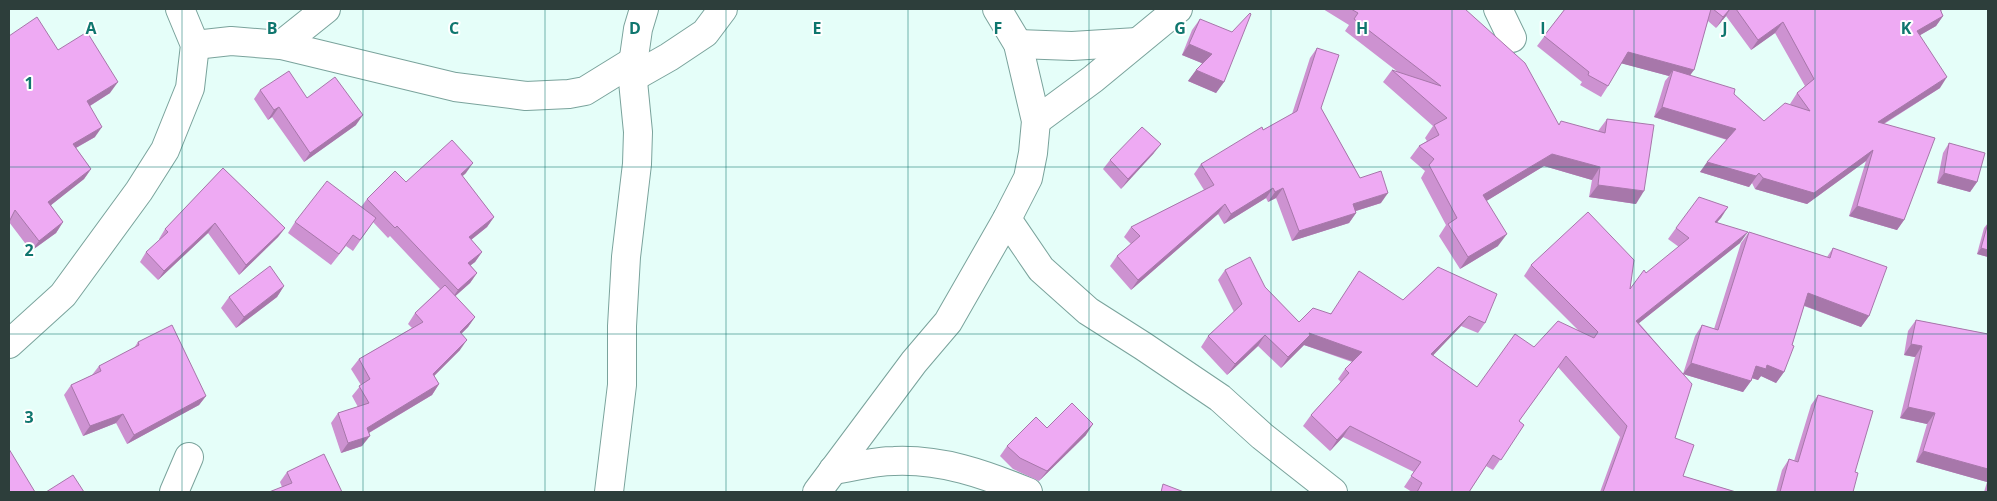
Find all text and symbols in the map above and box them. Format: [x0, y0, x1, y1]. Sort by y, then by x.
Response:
text: A [85, 17, 97, 39]
text: B [267, 17, 277, 39]
text: C [449, 17, 459, 39]
text: D [629, 17, 641, 39]
text: E [813, 17, 822, 39]
text: F [994, 17, 1002, 39]
text: G [1174, 17, 1186, 39]
text: H [1356, 17, 1368, 39]
text: I [1540, 17, 1546, 39]
text: J [1720, 17, 1728, 39]
text: K [1901, 17, 1912, 39]
text: 1 [24, 72, 34, 94]
text: 2 [24, 239, 34, 261]
text: 3 [24, 406, 34, 428]

